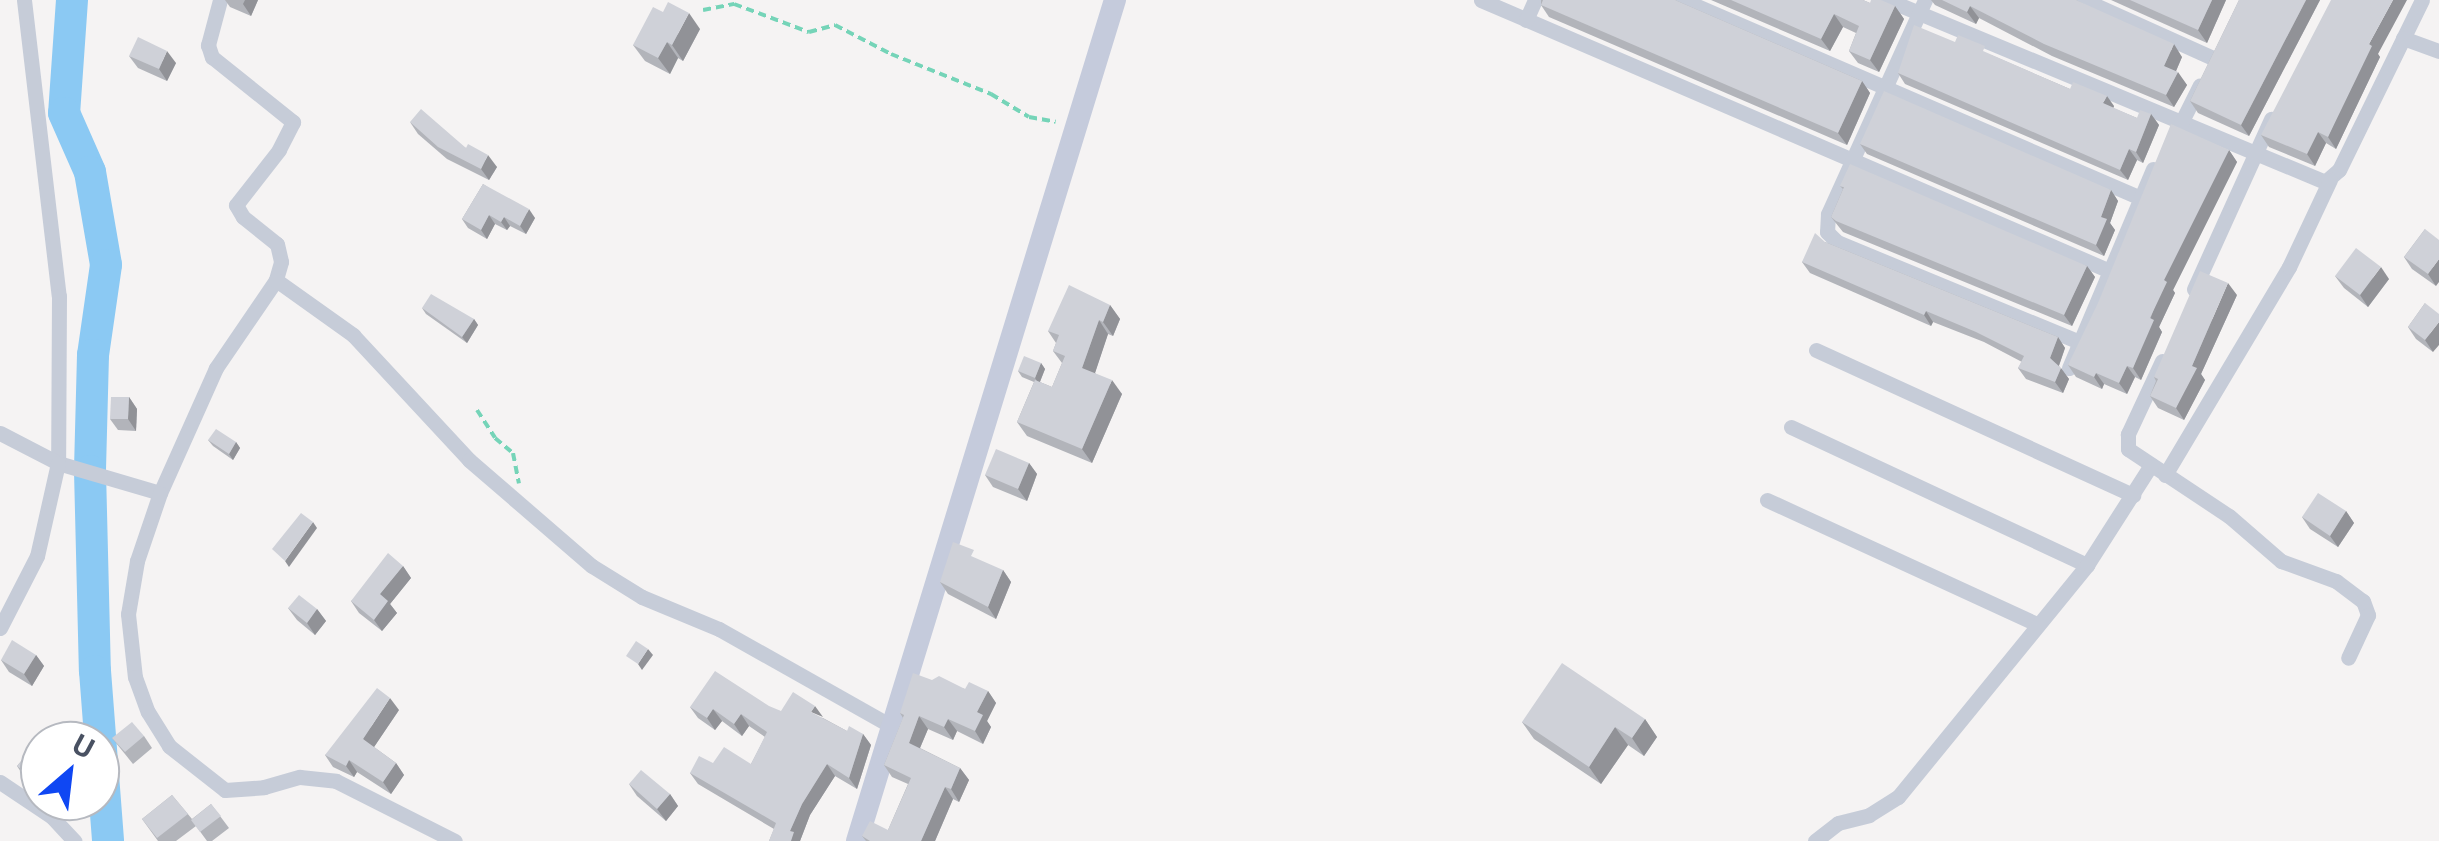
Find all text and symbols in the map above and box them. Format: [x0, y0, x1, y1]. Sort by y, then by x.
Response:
north arrow [20, 721, 120, 821]
text: U [67, 727, 100, 765]

